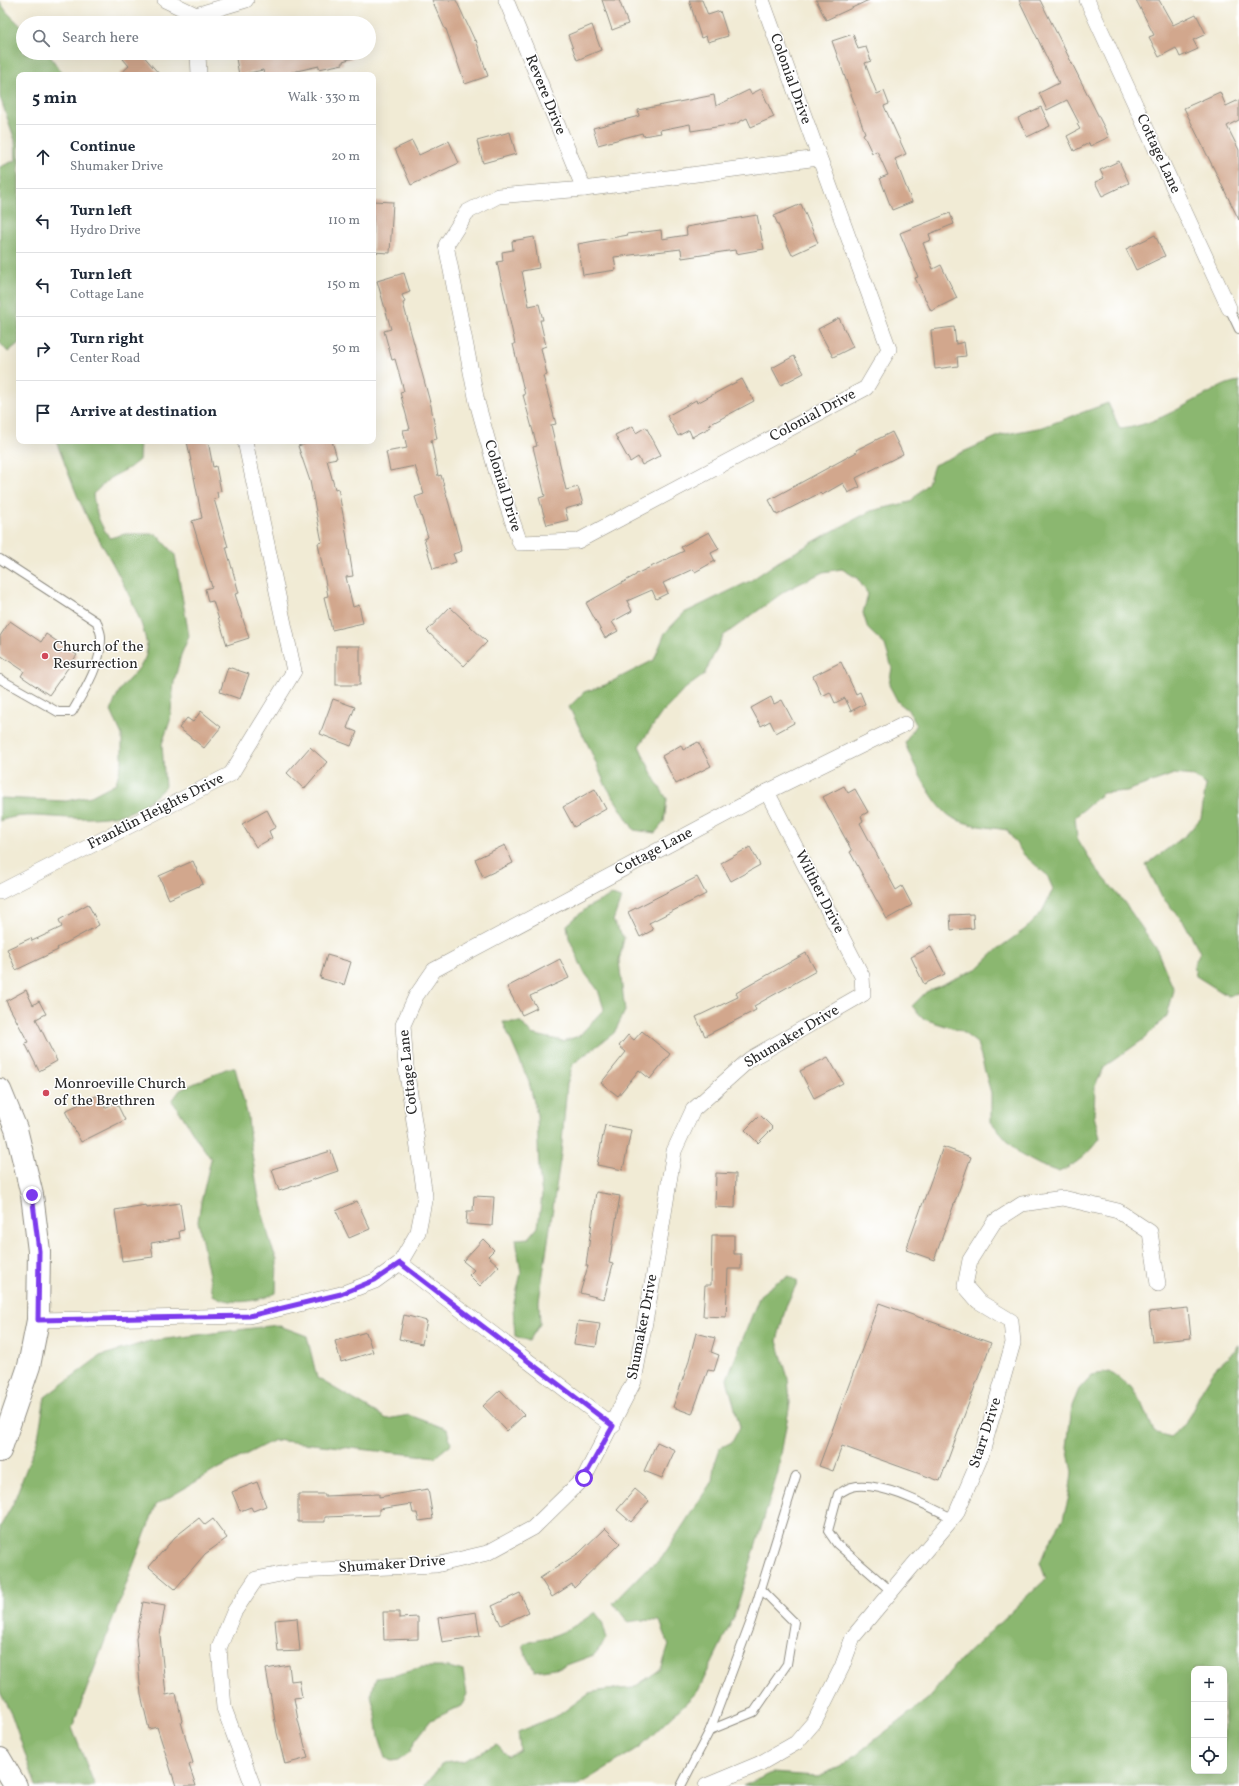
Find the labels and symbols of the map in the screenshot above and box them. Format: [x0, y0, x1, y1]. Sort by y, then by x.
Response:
street label: Colonial Drive [764, 31, 816, 127]
street label: Revere Drive [519, 52, 571, 138]
street label: Cottage Lane [1130, 111, 1186, 197]
street label: Colonial Drive [766, 384, 860, 448]
street label: Colonial Drive [478, 437, 526, 535]
place label: Church of the Resurrection [53, 637, 144, 675]
marker: Church of the Resurrection [40, 651, 50, 661]
street label: Franklin Heights Drive [84, 768, 228, 856]
street label: Cottage Lane [611, 823, 697, 881]
street label: Wilther Drive [789, 847, 849, 937]
street label: Shumaker Drive [741, 1000, 843, 1074]
street label: Cottage Lane [394, 1028, 424, 1116]
place label: Monroeville Church of the Brethren [54, 1074, 186, 1112]
marker: Monroeville Church of the Brethren [41, 1088, 51, 1098]
route end [23, 1186, 41, 1204]
street label: Shumaker Drive [622, 1272, 664, 1382]
street label: Starr Drive [965, 1395, 1007, 1471]
route start [575, 1469, 593, 1487]
street label: Shumaker Drive [338, 1551, 446, 1579]

